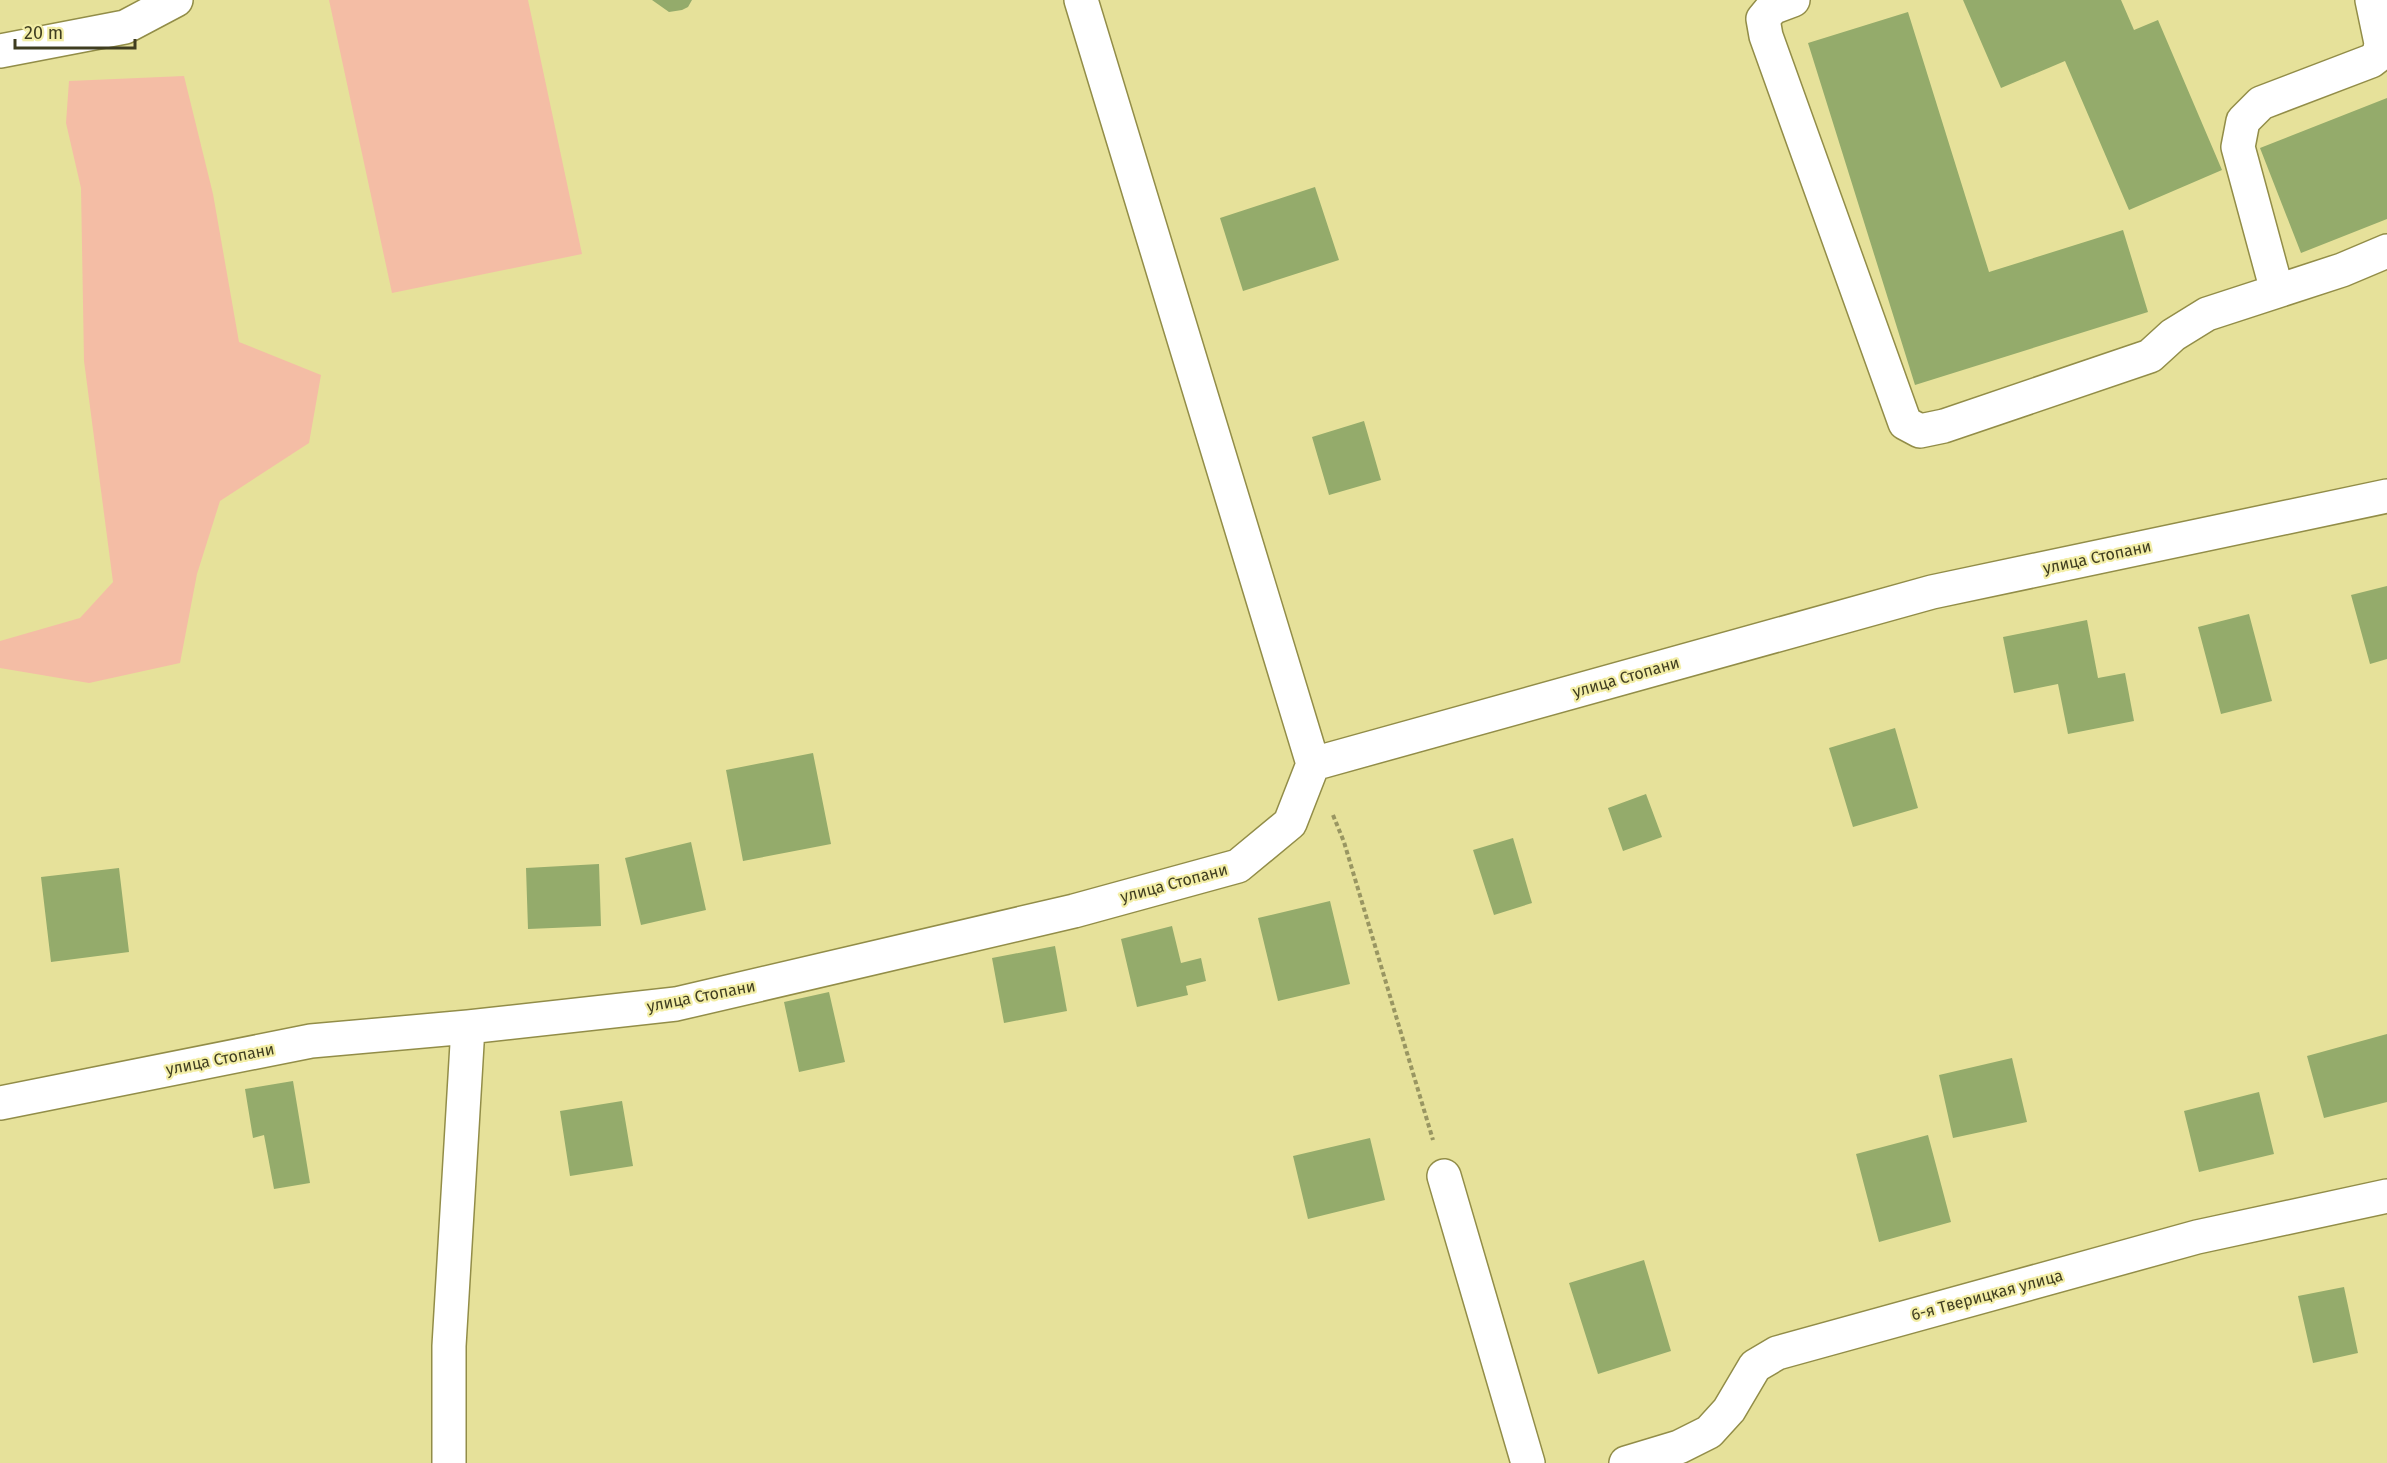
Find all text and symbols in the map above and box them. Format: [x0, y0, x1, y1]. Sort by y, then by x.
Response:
scale bar [15, 12, 135, 50]
text: 20 m [24, 22, 63, 44]
street label: улица Стопани [2041, 536, 2153, 578]
street label: улица Стопани [1570, 653, 1682, 701]
street label: улица Стопани [1118, 860, 1230, 906]
street label: улица Стопани [645, 976, 757, 1016]
street label: улица Стопани [164, 1039, 276, 1079]
street label: 6-я Тверицкая улица [1909, 1266, 2065, 1324]

